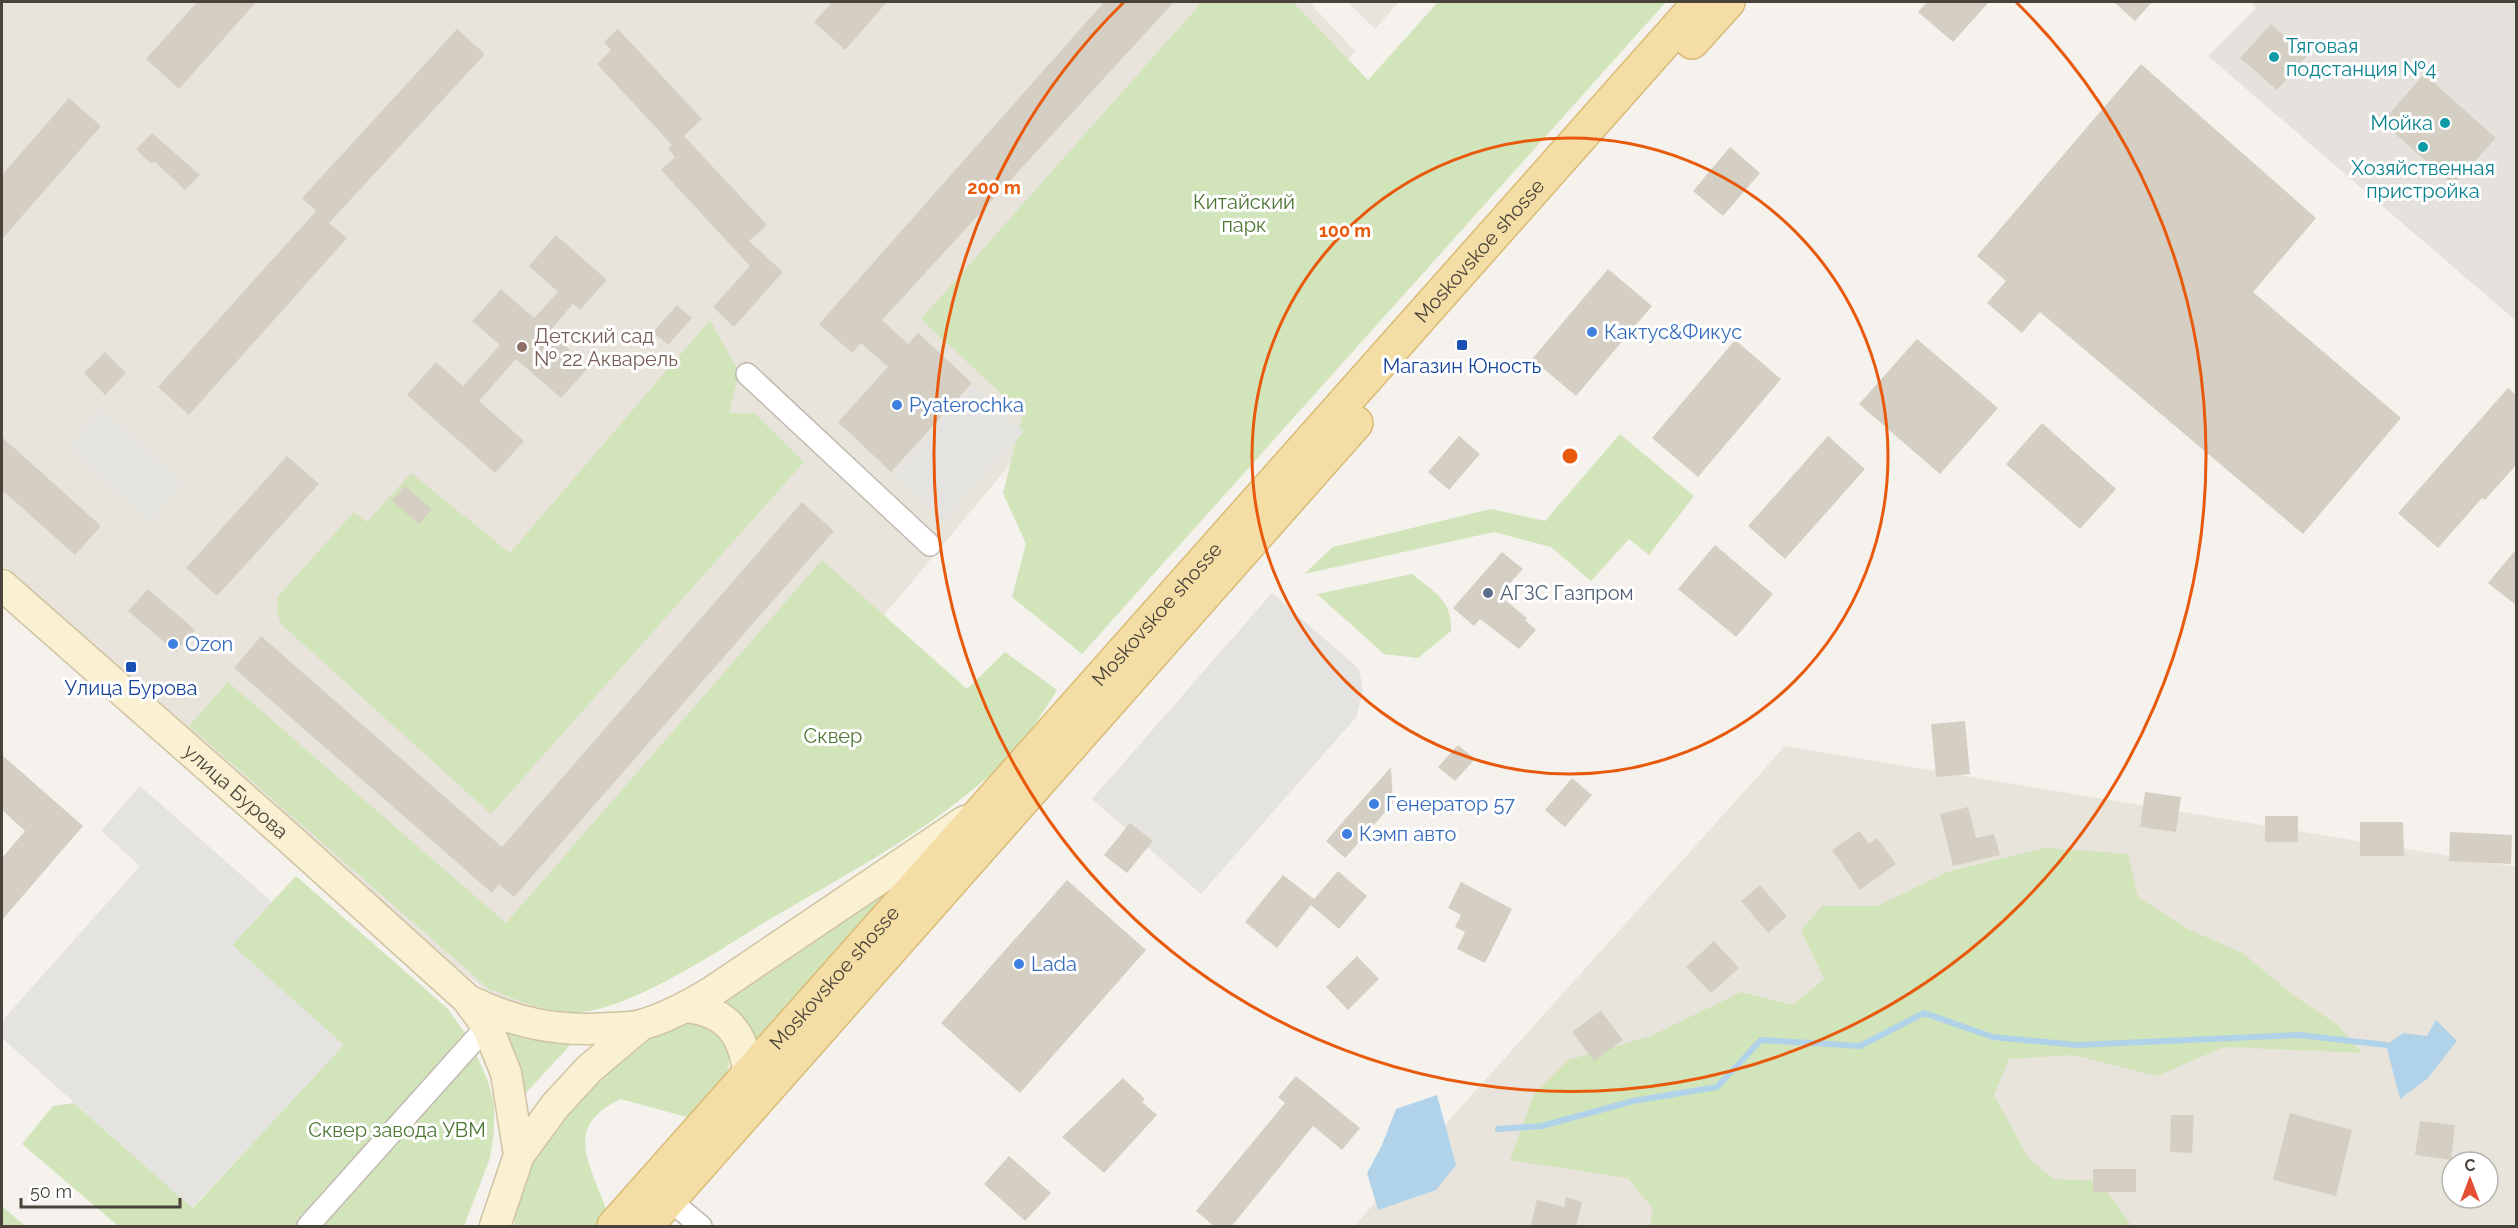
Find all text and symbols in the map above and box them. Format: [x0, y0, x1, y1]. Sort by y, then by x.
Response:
place label: Тяговая подстанция №4 [2286, 34, 2437, 81]
marker: Тяговая подстанция №4 [2267, 50, 2281, 64]
place label: Мойка [2371, 111, 2433, 135]
marker: Мойка [2438, 116, 2452, 130]
marker: Хозяйственная пристройка [2416, 140, 2430, 154]
place label: Хозяйственная пристройка [2351, 156, 2495, 203]
street label: Moskovskoe shosse [1409, 174, 1550, 327]
text: 200 m [967, 177, 1021, 198]
park label: Китайский парк [1193, 190, 1295, 237]
text: 100 m [1319, 220, 1371, 241]
place label: Кактус&Фикус [1604, 320, 1742, 344]
place label: Детский сад № 22 Акварель [534, 324, 678, 371]
marker: Кактус&Фикус [1585, 325, 1599, 339]
marker: Магазин Юность [1455, 338, 1469, 352]
marker: Детский сад № 22 Акварель [515, 340, 529, 354]
place label: Магазин Юность [1383, 354, 1542, 378]
place label: Pyaterochka [909, 393, 1024, 417]
marker: Pyaterochka [890, 398, 904, 412]
centre of rings [1560, 446, 1580, 466]
street label: Moskovskoe shosse [1087, 537, 1227, 691]
place label: АГЗС Газпром [1500, 581, 1634, 605]
marker: АГЗС Газпром [1481, 586, 1495, 600]
place label: Ozon [185, 632, 233, 656]
marker: Ozon [166, 637, 180, 651]
marker: Улица Бурова [124, 660, 138, 674]
place label: Улица Бурова [65, 676, 197, 700]
park label: Сквер [804, 724, 862, 748]
street label: улица Бурова [179, 739, 293, 844]
place label: Генератор 57 [1386, 792, 1515, 816]
marker: Генератор 57 [1367, 797, 1381, 811]
place label: Кэмп авто [1359, 822, 1456, 846]
marker: Кэмп авто [1340, 827, 1354, 841]
street label: Moskovskoe shosse [764, 901, 904, 1054]
place label: Lada [1031, 952, 1077, 976]
marker: Lada [1012, 957, 1026, 971]
park label: Сквер завода УВМ [308, 1118, 486, 1142]
north arrow [2440, 1150, 2500, 1210]
text: С [2465, 1156, 2476, 1175]
scale bar [21, 1171, 180, 1209]
text: 50 m [30, 1181, 72, 1202]

